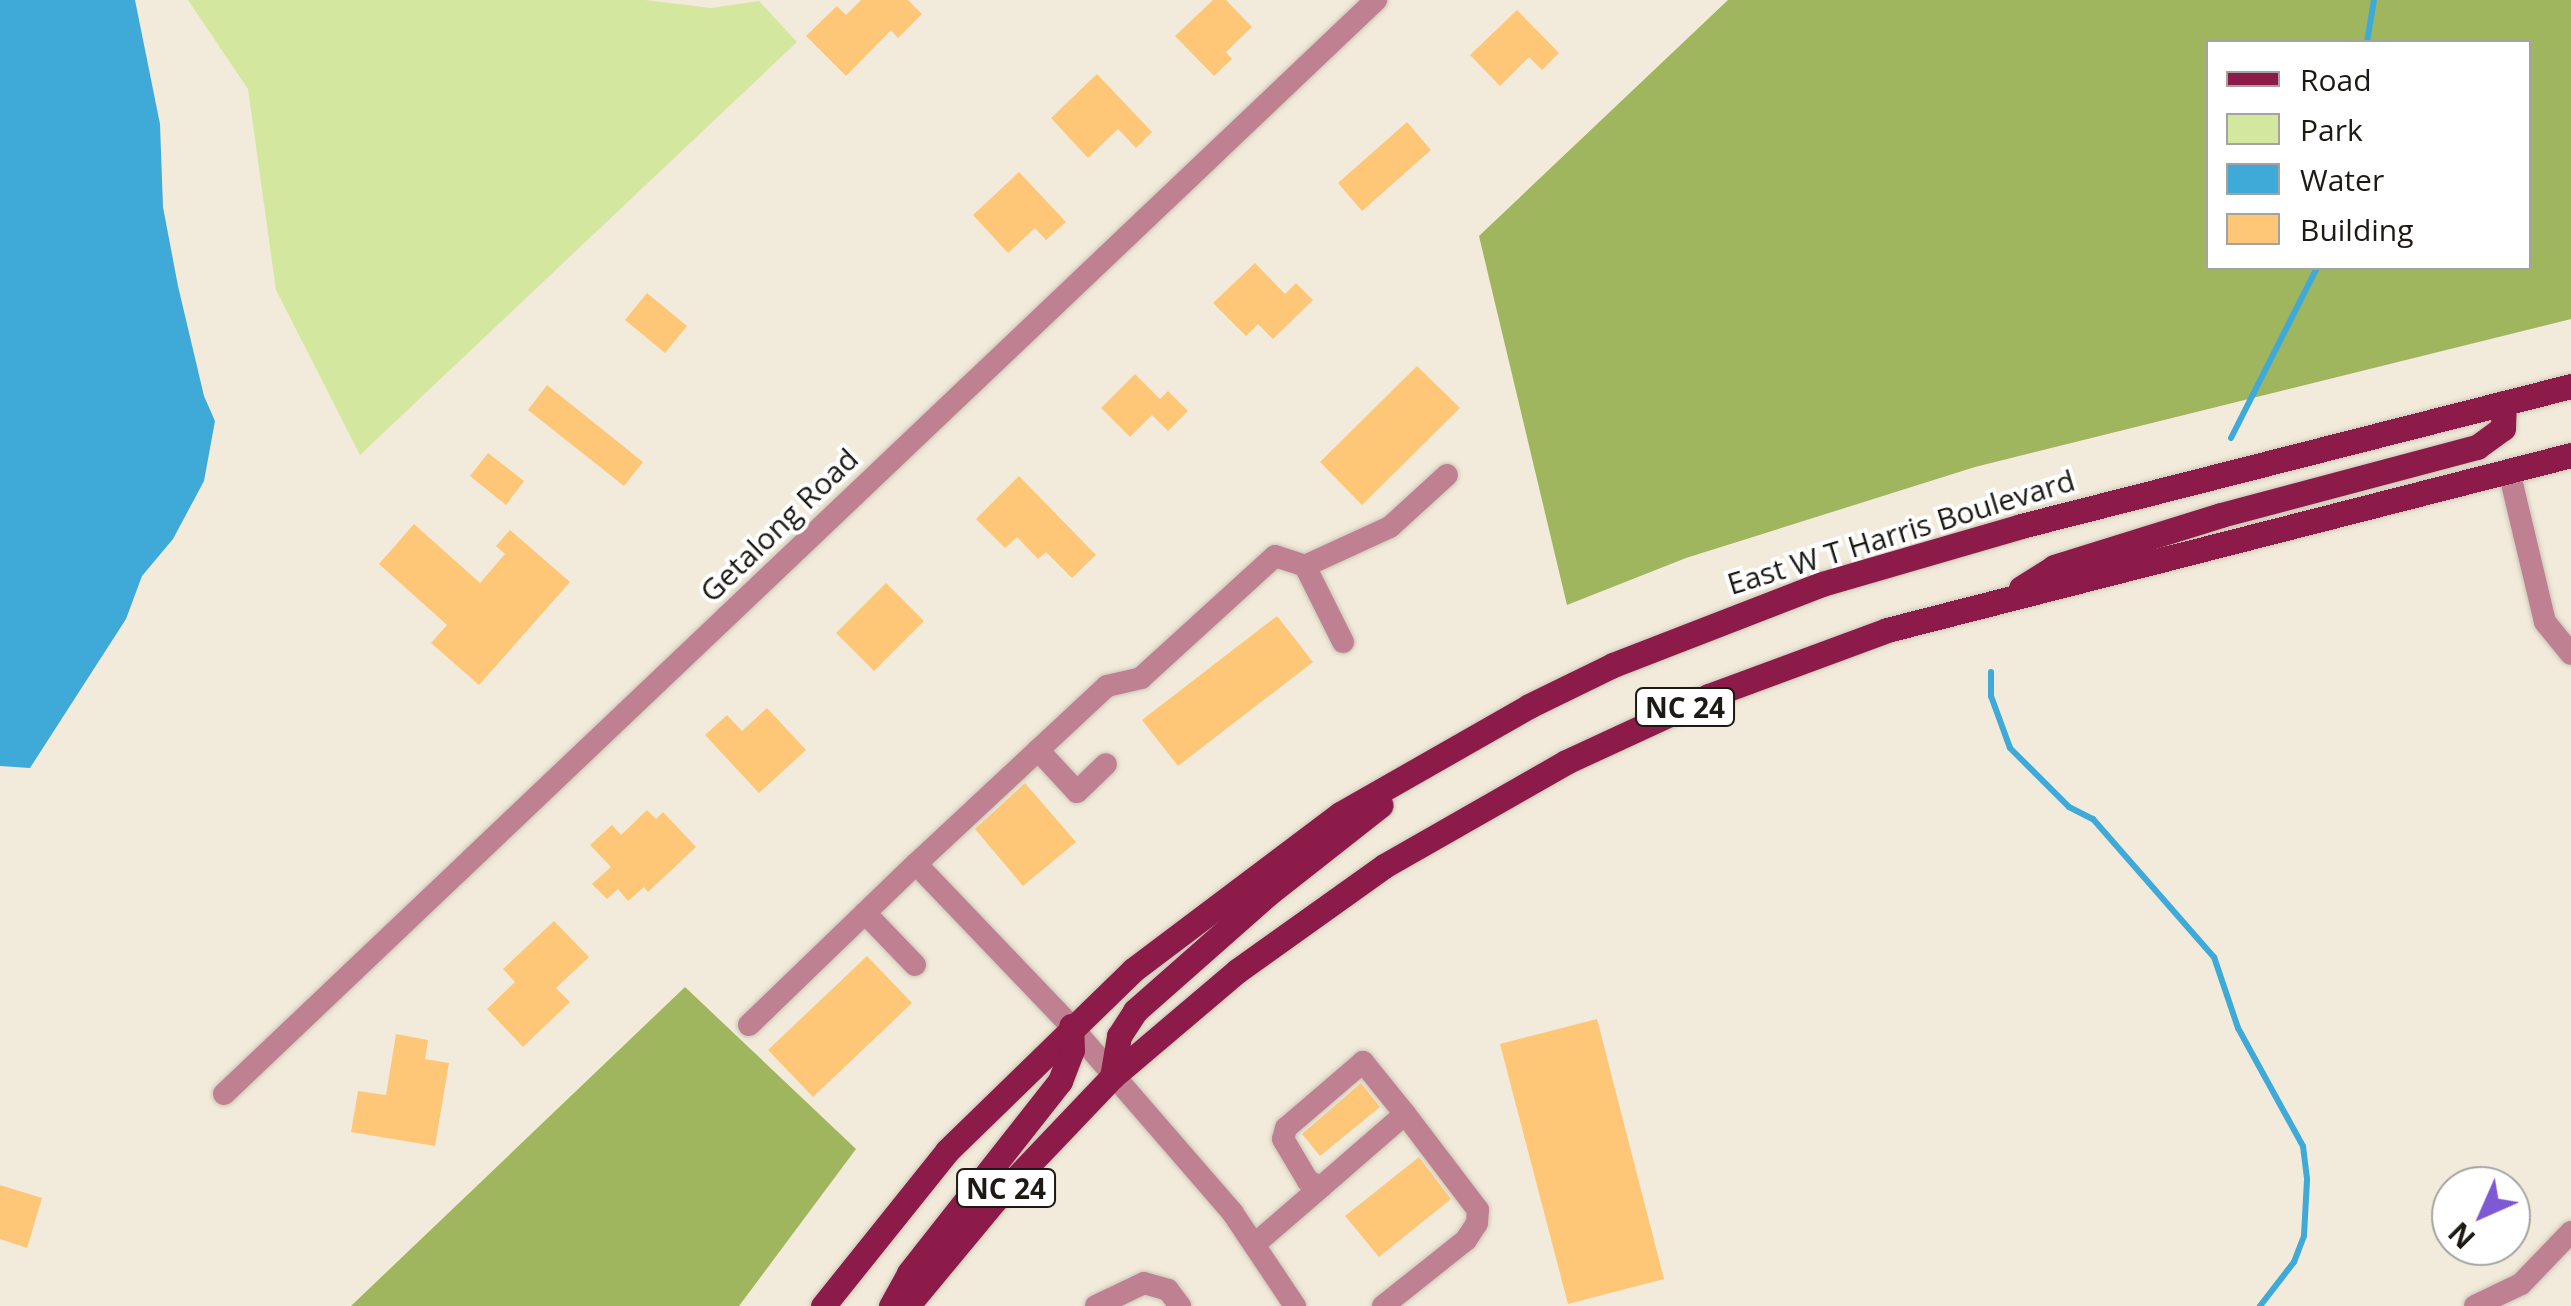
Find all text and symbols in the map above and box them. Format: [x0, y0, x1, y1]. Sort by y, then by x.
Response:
legend [2206, 40, 2531, 270]
text: Road [2300, 59, 2372, 100]
text: Park [2300, 109, 2363, 150]
text: Water [2300, 159, 2384, 200]
text: Building [2300, 209, 2414, 250]
street label: Getalong Road [693, 441, 865, 609]
street label: East W T Harris Boulevard [1723, 462, 2079, 602]
road number: NC 24 [1635, 684, 1735, 730]
road number: NC 24 [956, 1165, 1056, 1211]
north arrow [2431, 1166, 2531, 1266]
text: N [2440, 1214, 2483, 1257]

